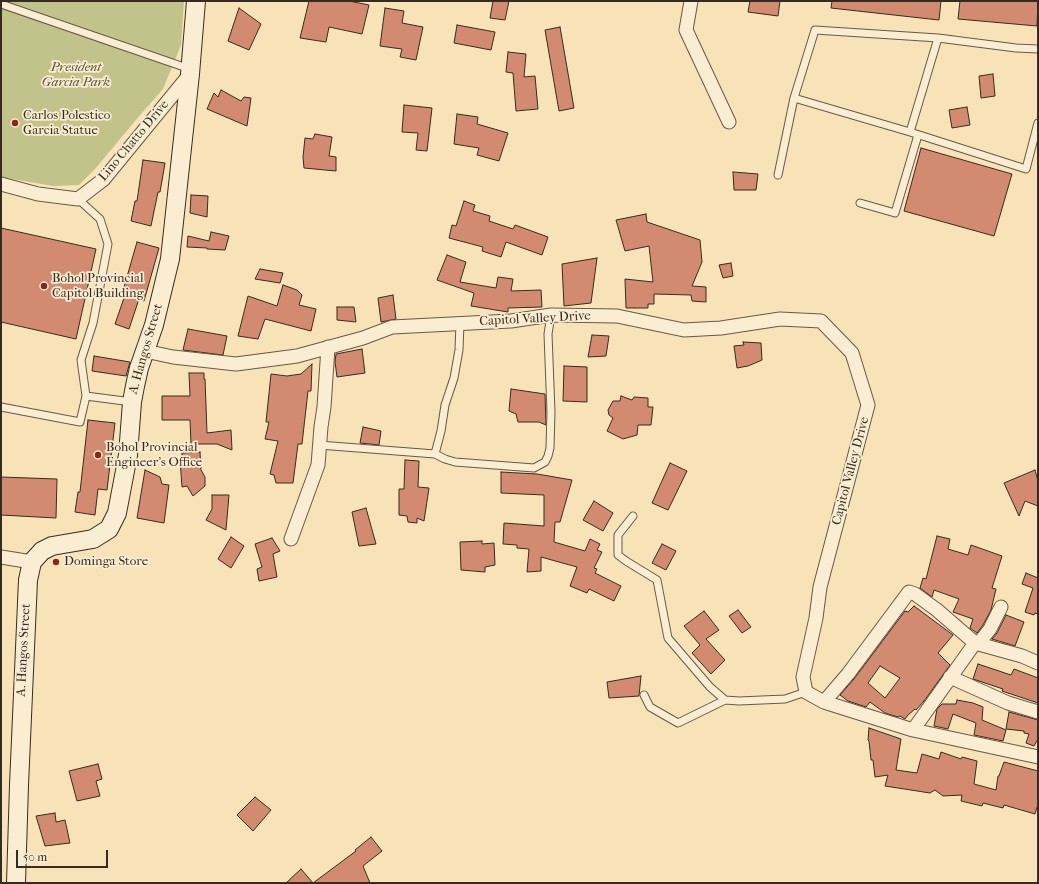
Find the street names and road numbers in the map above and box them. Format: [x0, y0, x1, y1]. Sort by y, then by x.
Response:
street label: Lino Chatto Drive [96, 97, 172, 185]
street label: A. Hangos Street [126, 302, 166, 396]
street label: Capitol Valley Drive [479, 308, 591, 330]
street label: Capitol Valley Drive [829, 415, 873, 527]
street label: A. Hangos Street [14, 603, 34, 697]

